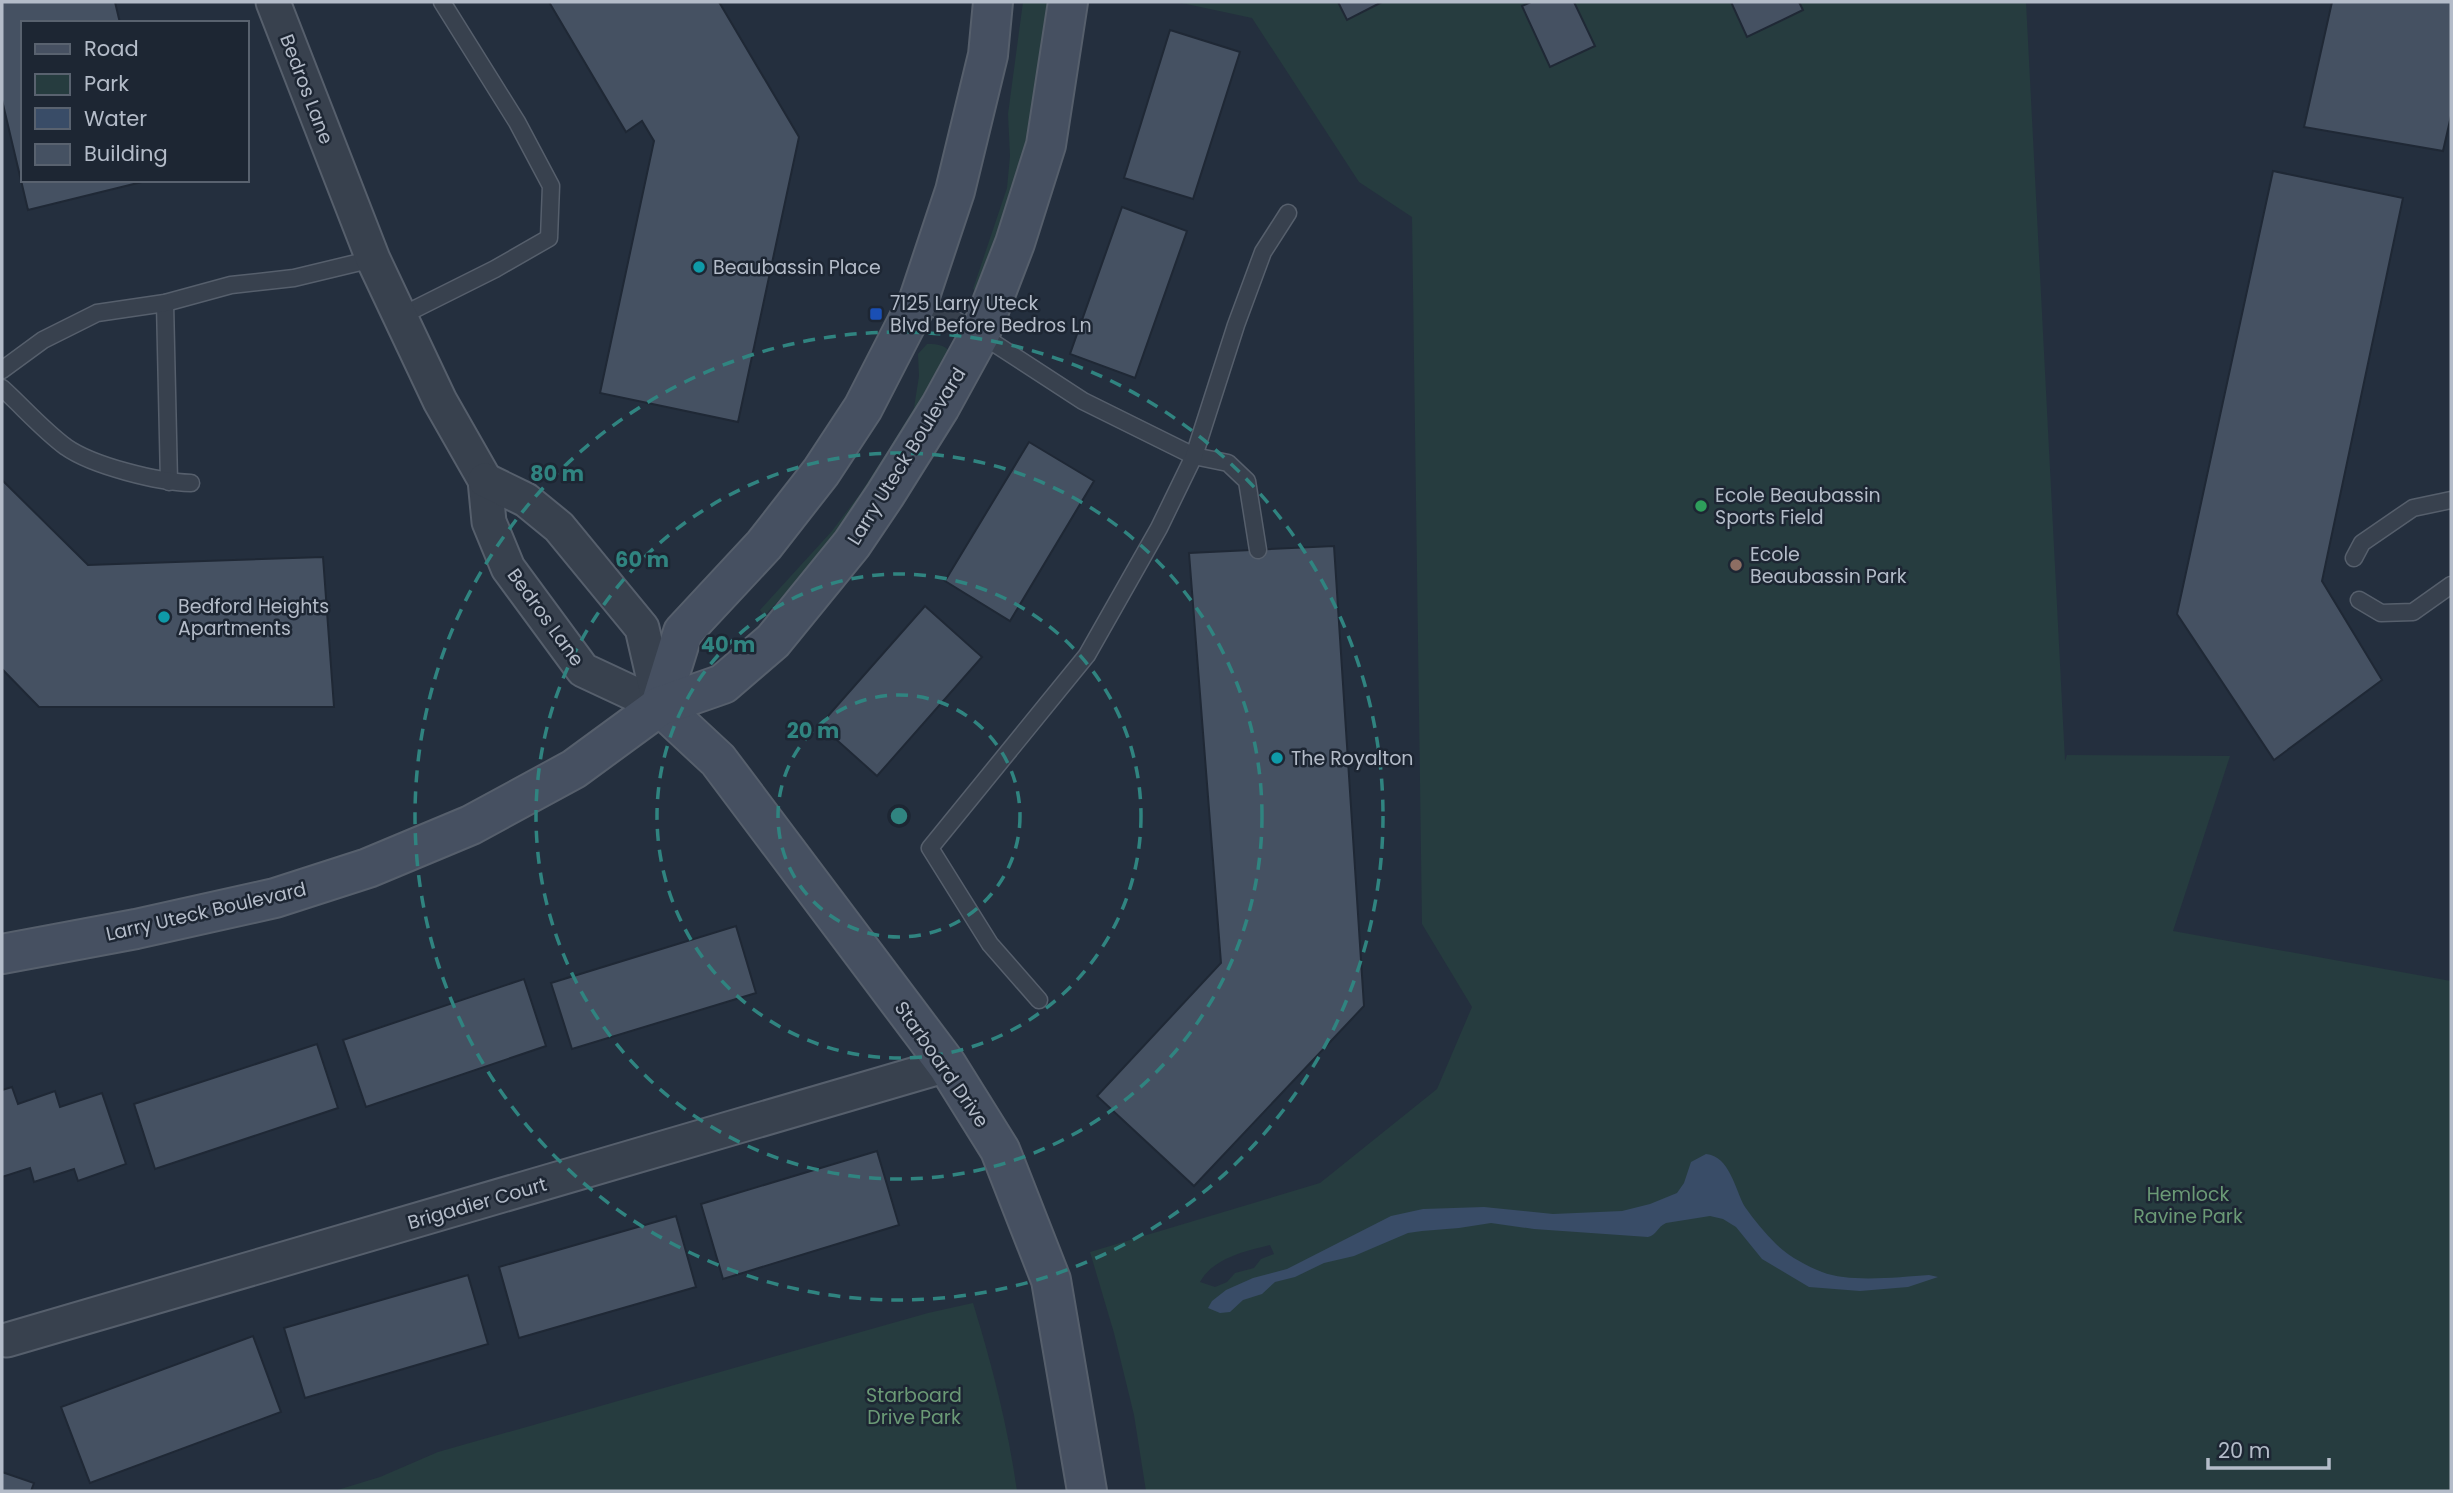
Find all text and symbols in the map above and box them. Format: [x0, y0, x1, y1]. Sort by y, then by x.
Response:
legend [21, 21, 248, 182]
street label: Bedros Lane [273, 30, 340, 148]
text: Road [84, 34, 139, 63]
text: Park [84, 69, 129, 98]
text: Water [84, 104, 147, 133]
text: Building [84, 139, 168, 168]
place label: Beaubassin Place [713, 254, 881, 281]
marker: Beaubassin Place [691, 259, 707, 275]
place label: 7125 Larry Uteck Blvd Before Bedros Ln [890, 290, 1092, 339]
marker: 7125 Larry Uteck Blvd Before Bedros Ln [868, 306, 884, 322]
street label: Larry Uteck Boulevard [841, 362, 972, 550]
text: 80 m [530, 459, 584, 488]
place label: Ecole Beaubassin Sports Field [1715, 482, 1881, 531]
marker: Ecole Beaubassin Sports Field [1693, 498, 1709, 514]
place label: Ecole Beaubassin Park [1750, 541, 1907, 590]
text: 60 m [615, 545, 669, 574]
marker: Ecole Beaubassin Park [1728, 557, 1744, 573]
street label: Bedros Lane [501, 563, 590, 672]
place label: Bedford Heights Apartments [178, 593, 329, 642]
marker: Bedford Heights Apartments [156, 609, 172, 625]
text: 40 m [701, 630, 755, 659]
text: 20 m [787, 716, 839, 745]
place label: The Royalton [1291, 745, 1413, 772]
marker: The Royalton [1269, 750, 1285, 766]
centre of rings [887, 804, 911, 828]
street label: Larry Uteck Boulevard [103, 875, 309, 948]
street label: Starboard Drive [888, 996, 995, 1133]
street label: Brigadier Court [404, 1171, 550, 1236]
park label: Hemlock Ravine Park [2133, 1181, 2243, 1230]
park label: Starboard Drive Park [866, 1382, 962, 1431]
scale bar [2208, 1426, 2329, 1470]
text: 20 m [2218, 1436, 2271, 1465]

